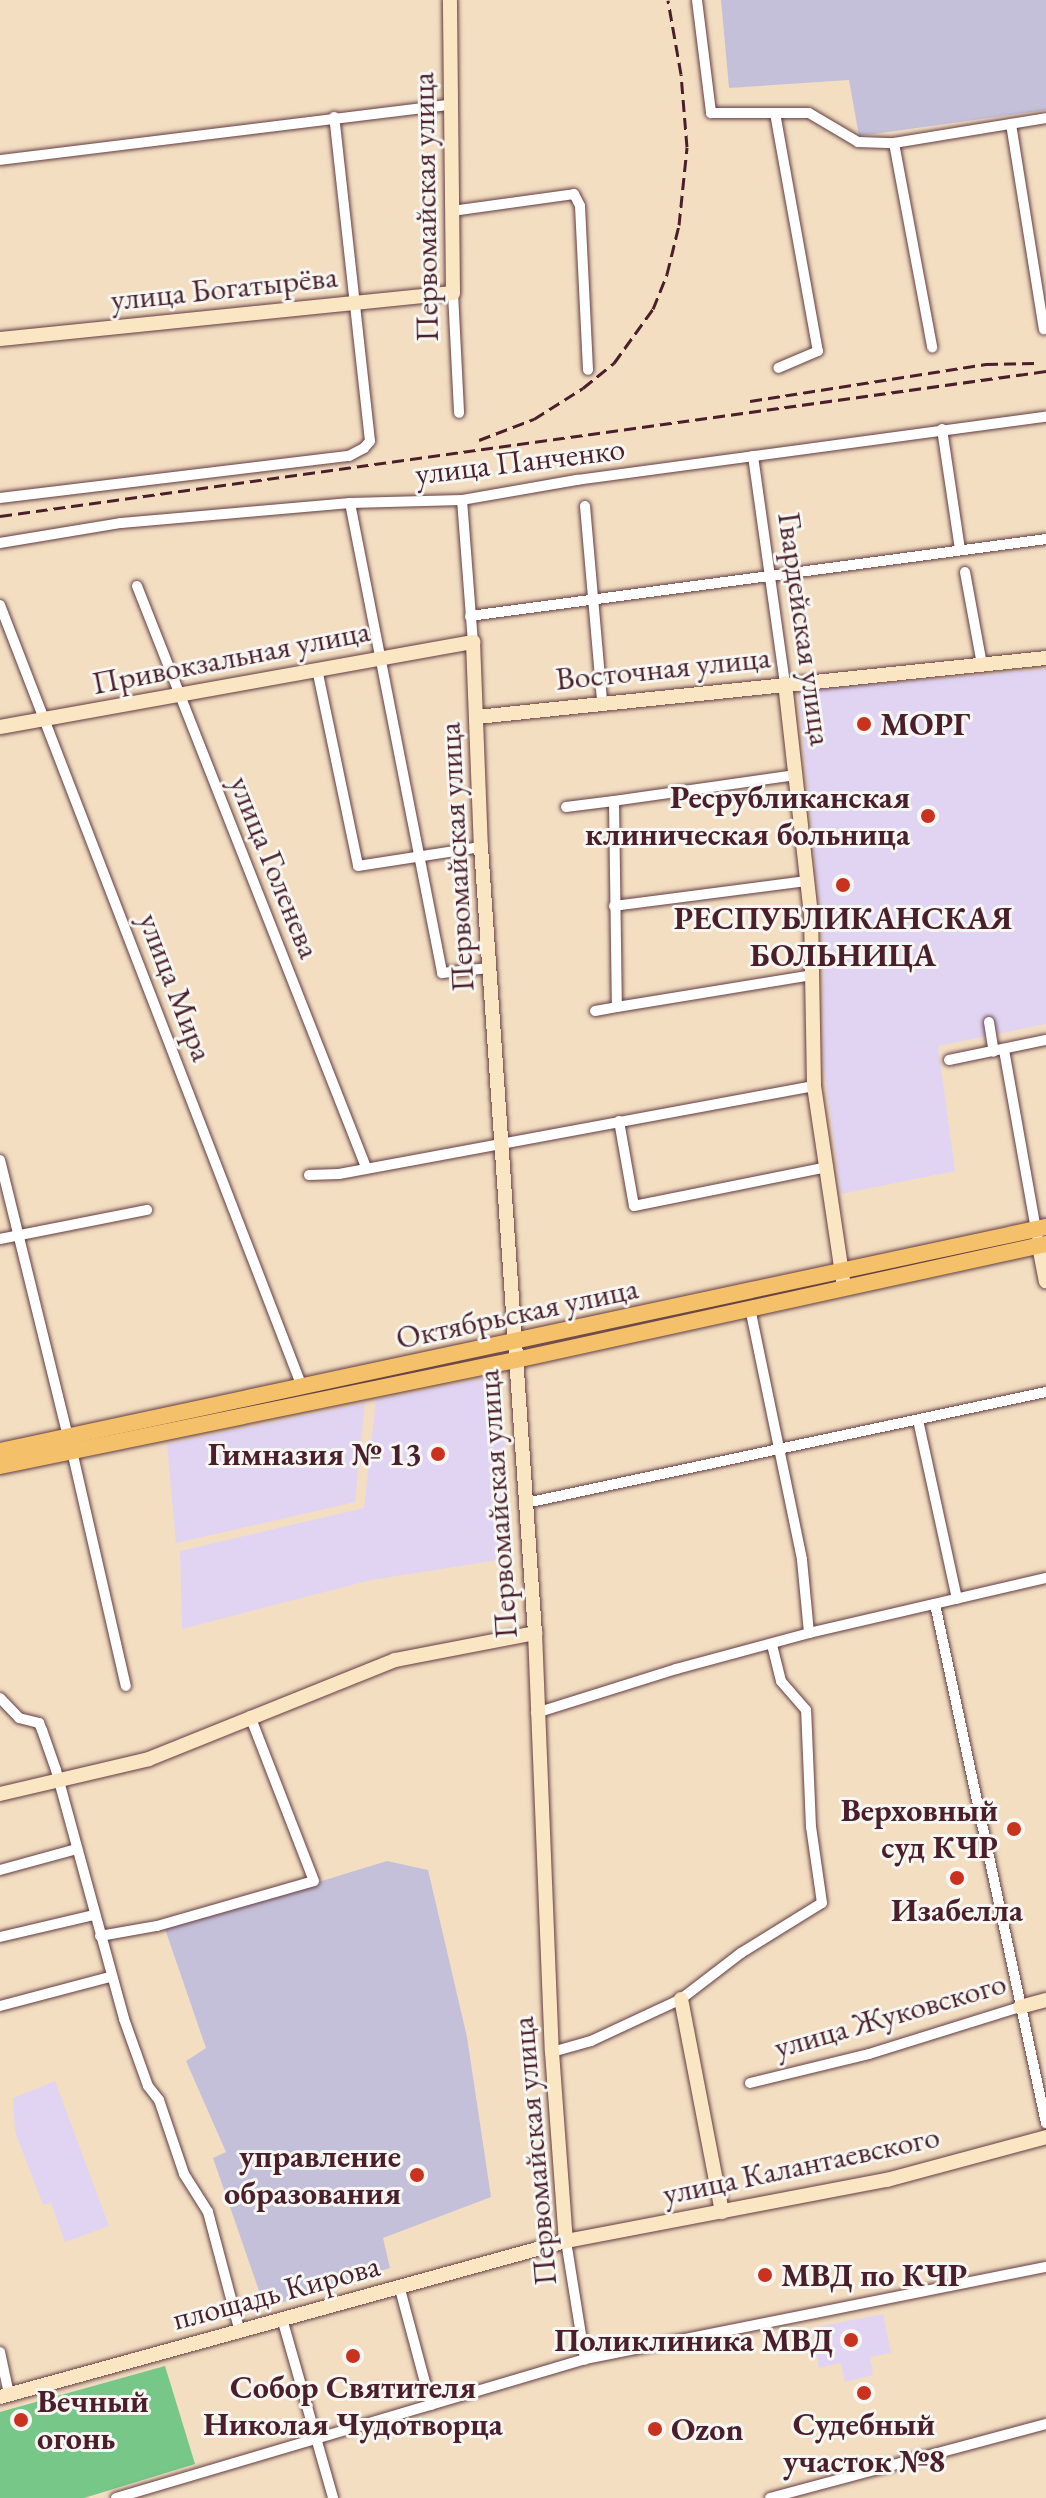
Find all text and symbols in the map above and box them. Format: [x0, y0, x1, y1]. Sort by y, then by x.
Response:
street label: Первомайская улица [403, 72, 447, 342]
street label: улица Богатырёва [109, 257, 339, 319]
street label: улица Панченко [413, 429, 627, 493]
street label: Гвардейская улица [770, 510, 840, 748]
street label: Привокзальная улица [89, 611, 373, 703]
street label: Восточная улица [554, 638, 772, 698]
place label: МОРГ [880, 705, 970, 743]
marker: МОРГ [855, 715, 873, 733]
street label: Первомайская улица [430, 721, 482, 993]
street label: улица Голенева [221, 770, 329, 964]
place label: Ресрубликанская клиническая больница [585, 779, 910, 854]
marker: Ресрубликанская клиническая больница [917, 805, 939, 827]
marker: РЕСПУБЛИКАНСКАЯ БОЛЬНИЦА [832, 874, 854, 896]
place label: РЕСПУБЛИКАНСКАЯ БОЛЬНИЦА [674, 900, 1012, 975]
street label: улица Мира [130, 907, 222, 1067]
street label: Октябрьская улица [392, 1269, 642, 1357]
street label: Первомайская улица [468, 1368, 526, 1640]
place label: Гимназия № 13 [208, 1435, 422, 1473]
marker: Гимназия № 13 [429, 1445, 447, 1463]
place label: Верховный суд КЧР [841, 1792, 998, 1867]
marker: Верховный суд КЧР [1005, 1820, 1023, 1838]
marker: Изабелла [948, 1869, 966, 1887]
place label: Изабелла [891, 1891, 1023, 1929]
street label: улица Жуковского [770, 1964, 1010, 2066]
street label: Первомайская улица [503, 2015, 565, 2287]
street label: улица Калантаевского [659, 2117, 943, 2213]
place label: управление образования [224, 2138, 401, 2213]
marker: управление образования [408, 2166, 426, 2184]
street label: площадь Кирова [168, 2246, 384, 2338]
place label: МВД по КЧР [781, 2256, 967, 2294]
marker: МВД по КЧР [756, 2266, 774, 2284]
place label: Поликлиника МВД [554, 2321, 833, 2359]
marker: Поликлиника МВД [840, 2329, 862, 2351]
marker: Собор Святителя Николая Чудотворца [344, 2347, 362, 2365]
place label: Собор Святителя Николая Чудотворца [203, 2369, 503, 2444]
place label: Вечный огонь [37, 2383, 149, 2458]
marker: Судебный участок №8 [855, 2384, 873, 2402]
place label: Судебный участок №8 [783, 2406, 945, 2481]
place label: Ozon [671, 2410, 744, 2448]
marker: Вечный огонь [12, 2411, 30, 2429]
marker: Ozon [646, 2420, 664, 2438]

